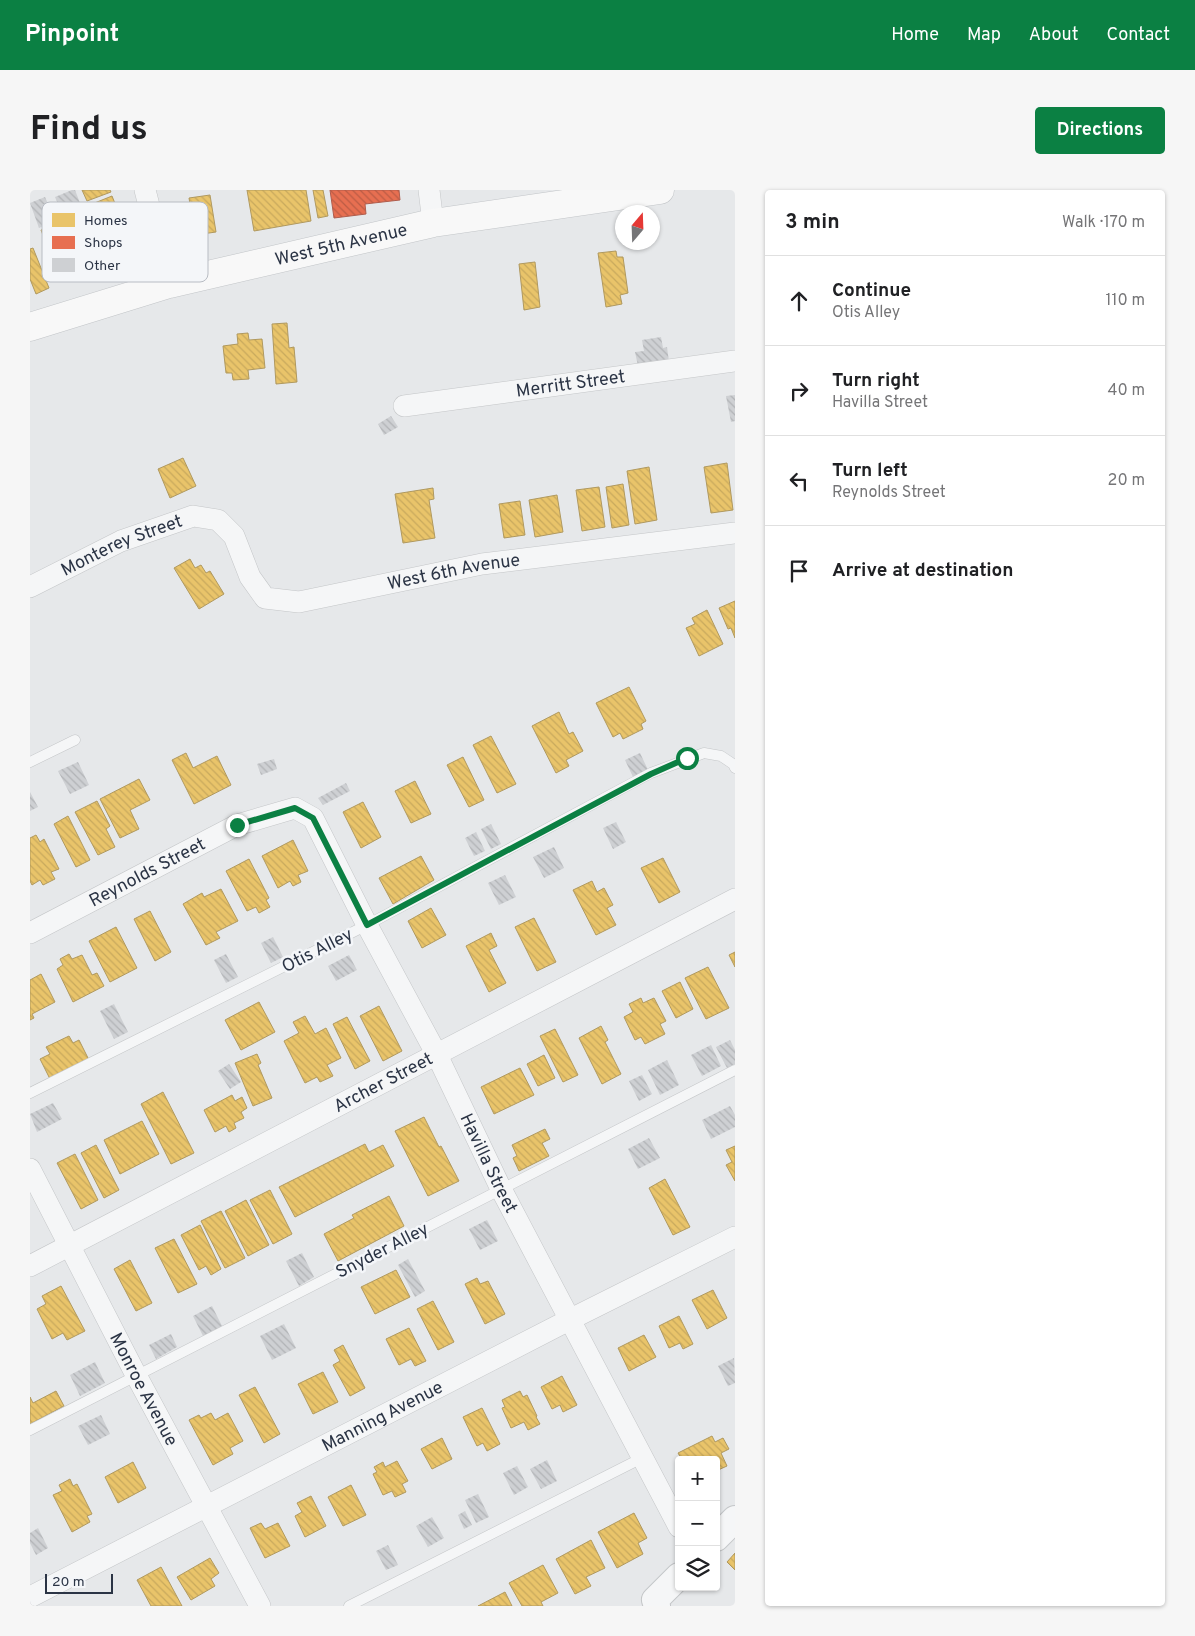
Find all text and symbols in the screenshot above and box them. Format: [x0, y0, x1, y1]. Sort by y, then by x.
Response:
text: Pinpoint [25, 20, 119, 50]
text: Home [891, 24, 939, 47]
text: Map [967, 24, 1001, 47]
text: About [1029, 24, 1078, 47]
text: Contact [1106, 24, 1170, 47]
button: Directions [1035, 107, 1165, 154]
text: Find us [30, 108, 148, 152]
legend [42, 202, 208, 282]
north arrow [615, 205, 660, 250]
text: 3 min [785, 209, 840, 236]
text: Homes [84, 213, 128, 230]
text: Walk · 170 m [1062, 213, 1145, 233]
street label: West 5th Avenue [273, 219, 410, 272]
text: Shops [84, 235, 123, 252]
text: Other [84, 258, 121, 275]
text: Continue [832, 279, 911, 303]
icon: ahead [785, 287, 813, 315]
text: 110 m [1105, 291, 1145, 311]
text: Otis Alley [832, 303, 900, 323]
street label: Merritt Street [515, 366, 627, 404]
text: Turn right [832, 369, 920, 393]
icon: right [785, 377, 813, 405]
text: 40 m [1107, 381, 1145, 401]
text: Havilla Street [832, 393, 928, 413]
text: Turn left [832, 459, 908, 483]
icon: left [785, 467, 813, 495]
text: 20 m [1108, 471, 1145, 491]
text: Reynolds Street [832, 483, 946, 503]
street label: Monterey Street [58, 511, 186, 582]
street label: West 6th Avenue [386, 549, 522, 596]
icon: arrive [785, 557, 813, 585]
text: Arrive at destination [832, 559, 1013, 583]
route start [676, 747, 699, 770]
route end [226, 814, 249, 837]
street label: Reynolds Street [86, 833, 210, 913]
street label: Otis Alley [278, 924, 357, 979]
street label: Archer Street [330, 1048, 437, 1119]
street label: Havilla Street [454, 1110, 522, 1218]
street label: Snyder Alley [332, 1218, 433, 1285]
street label: Monroe Avenue [103, 1329, 182, 1451]
street label: Manning Avenue [318, 1377, 447, 1458]
map controls [675, 1456, 720, 1591]
button: + [675, 1456, 720, 1501]
button: − [675, 1501, 720, 1546]
button: layers [675, 1546, 720, 1591]
scale bar [45, 1571, 112, 1594]
text: 20 m [52, 1574, 85, 1591]

